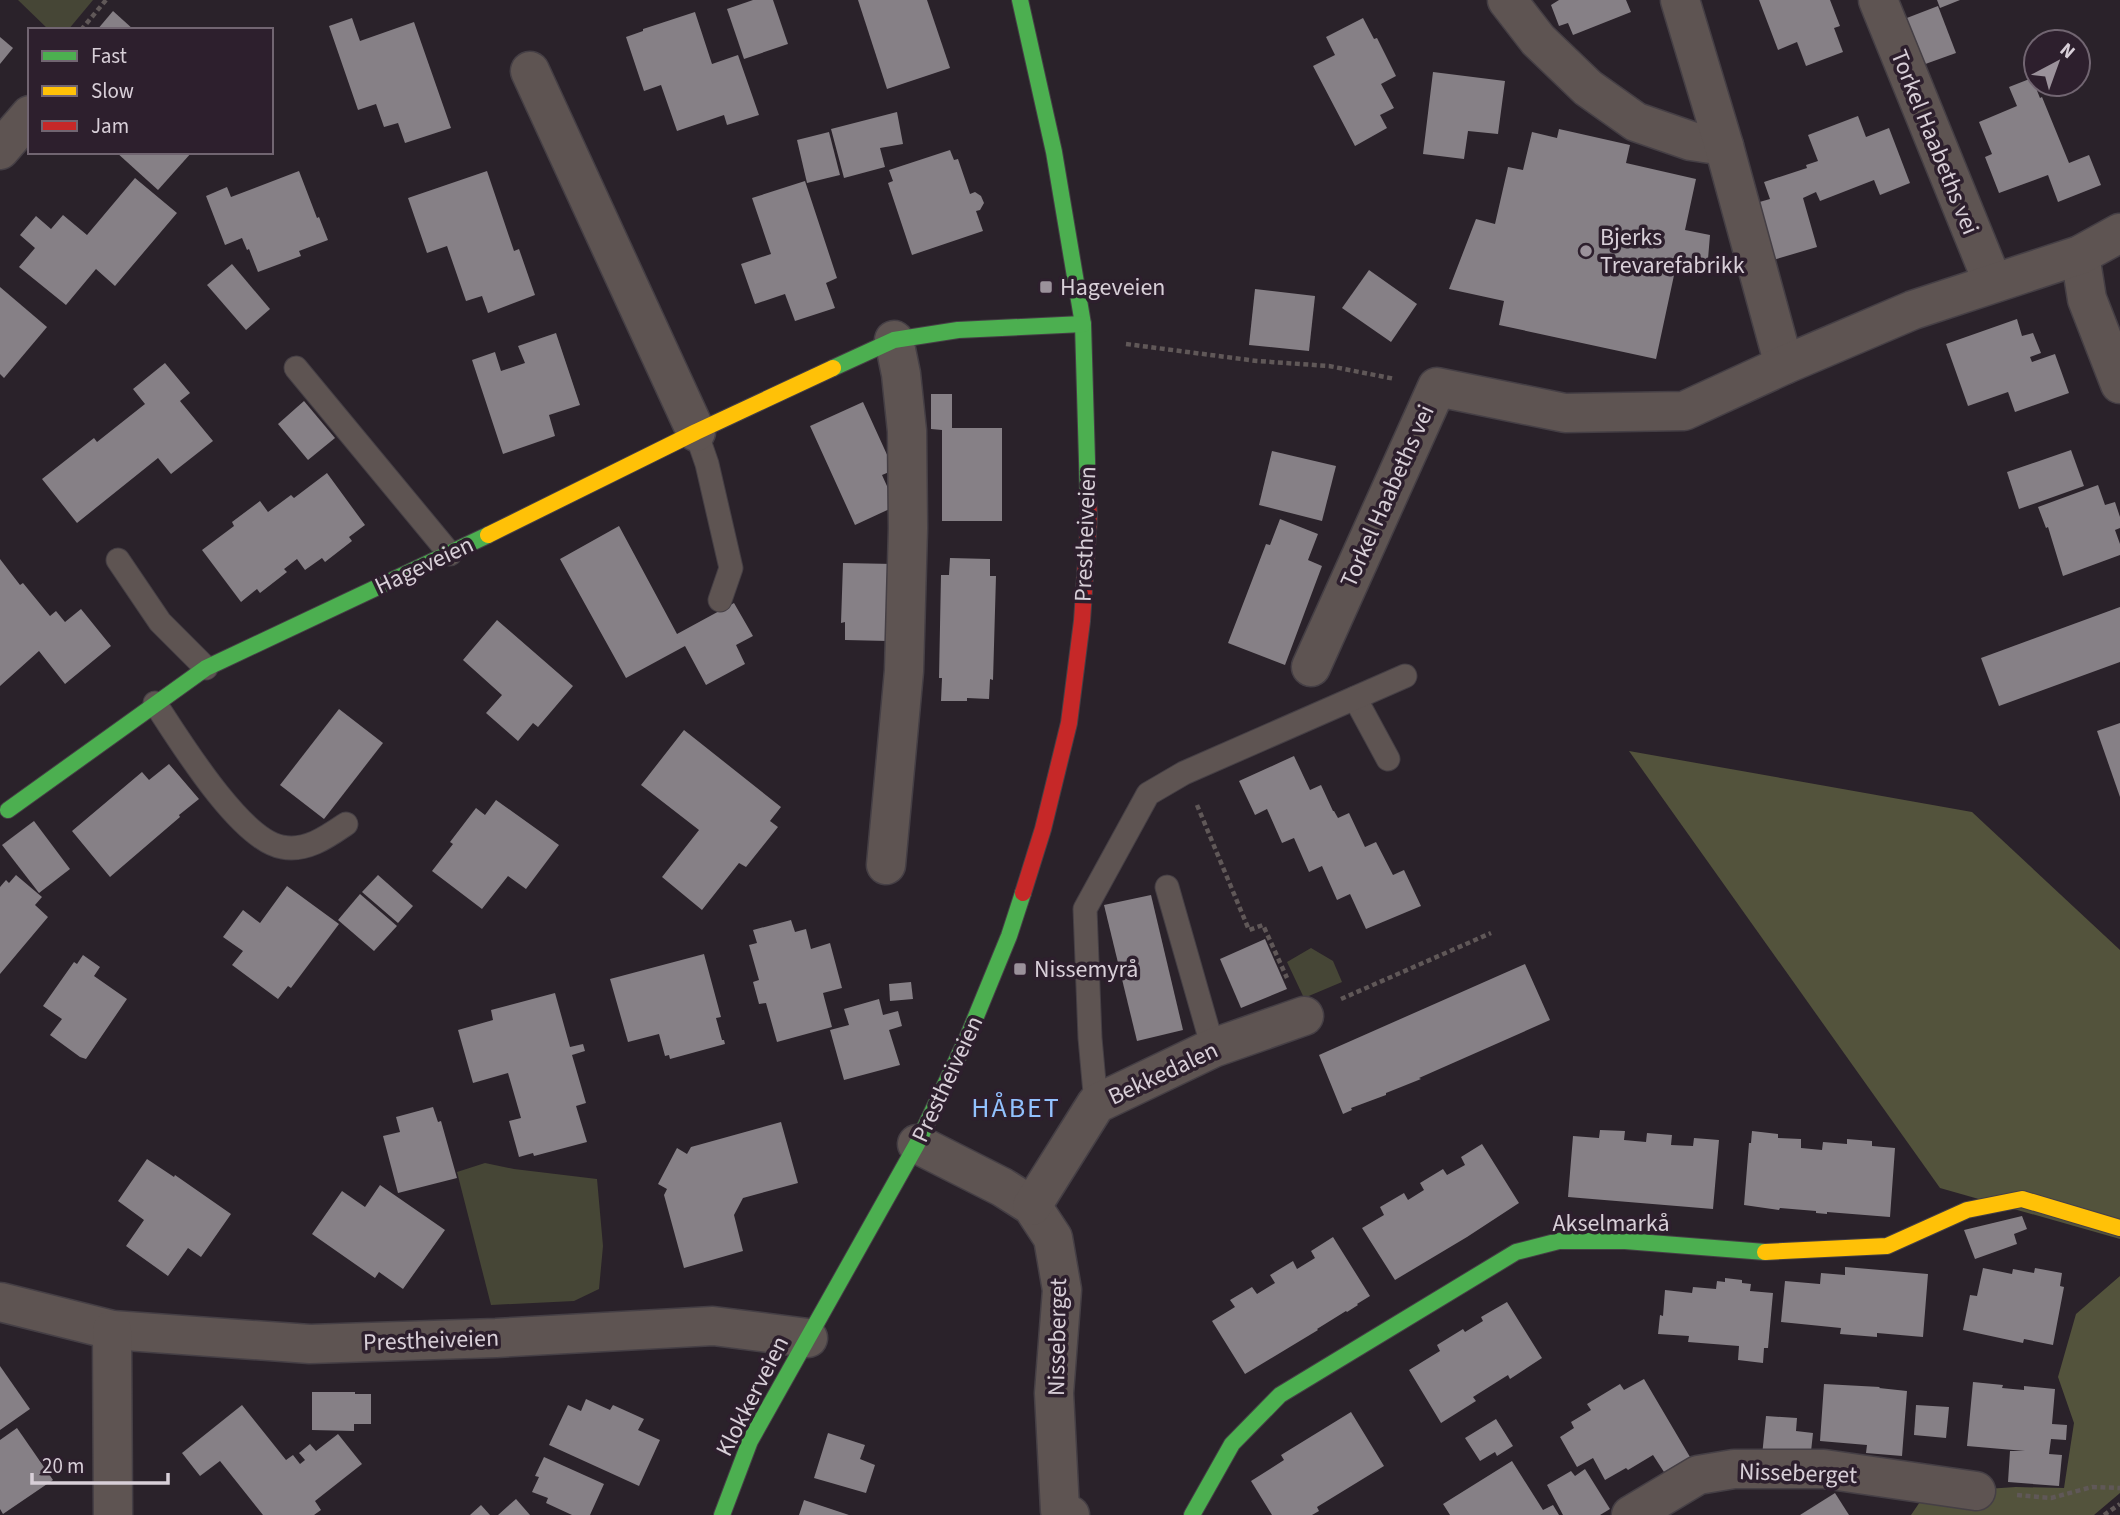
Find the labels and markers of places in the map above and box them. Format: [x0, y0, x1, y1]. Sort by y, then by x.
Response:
place label: Bjerks Trevarefabrikk [1600, 220, 1745, 283]
marker: Bjerks Trevarefabrikk [1578, 243, 1594, 259]
place label: Hageveien [1060, 270, 1166, 305]
marker: Hageveien [1038, 279, 1054, 295]
place label: Nissemyrå [1034, 952, 1138, 987]
marker: Nissemyrå [1012, 961, 1028, 977]

